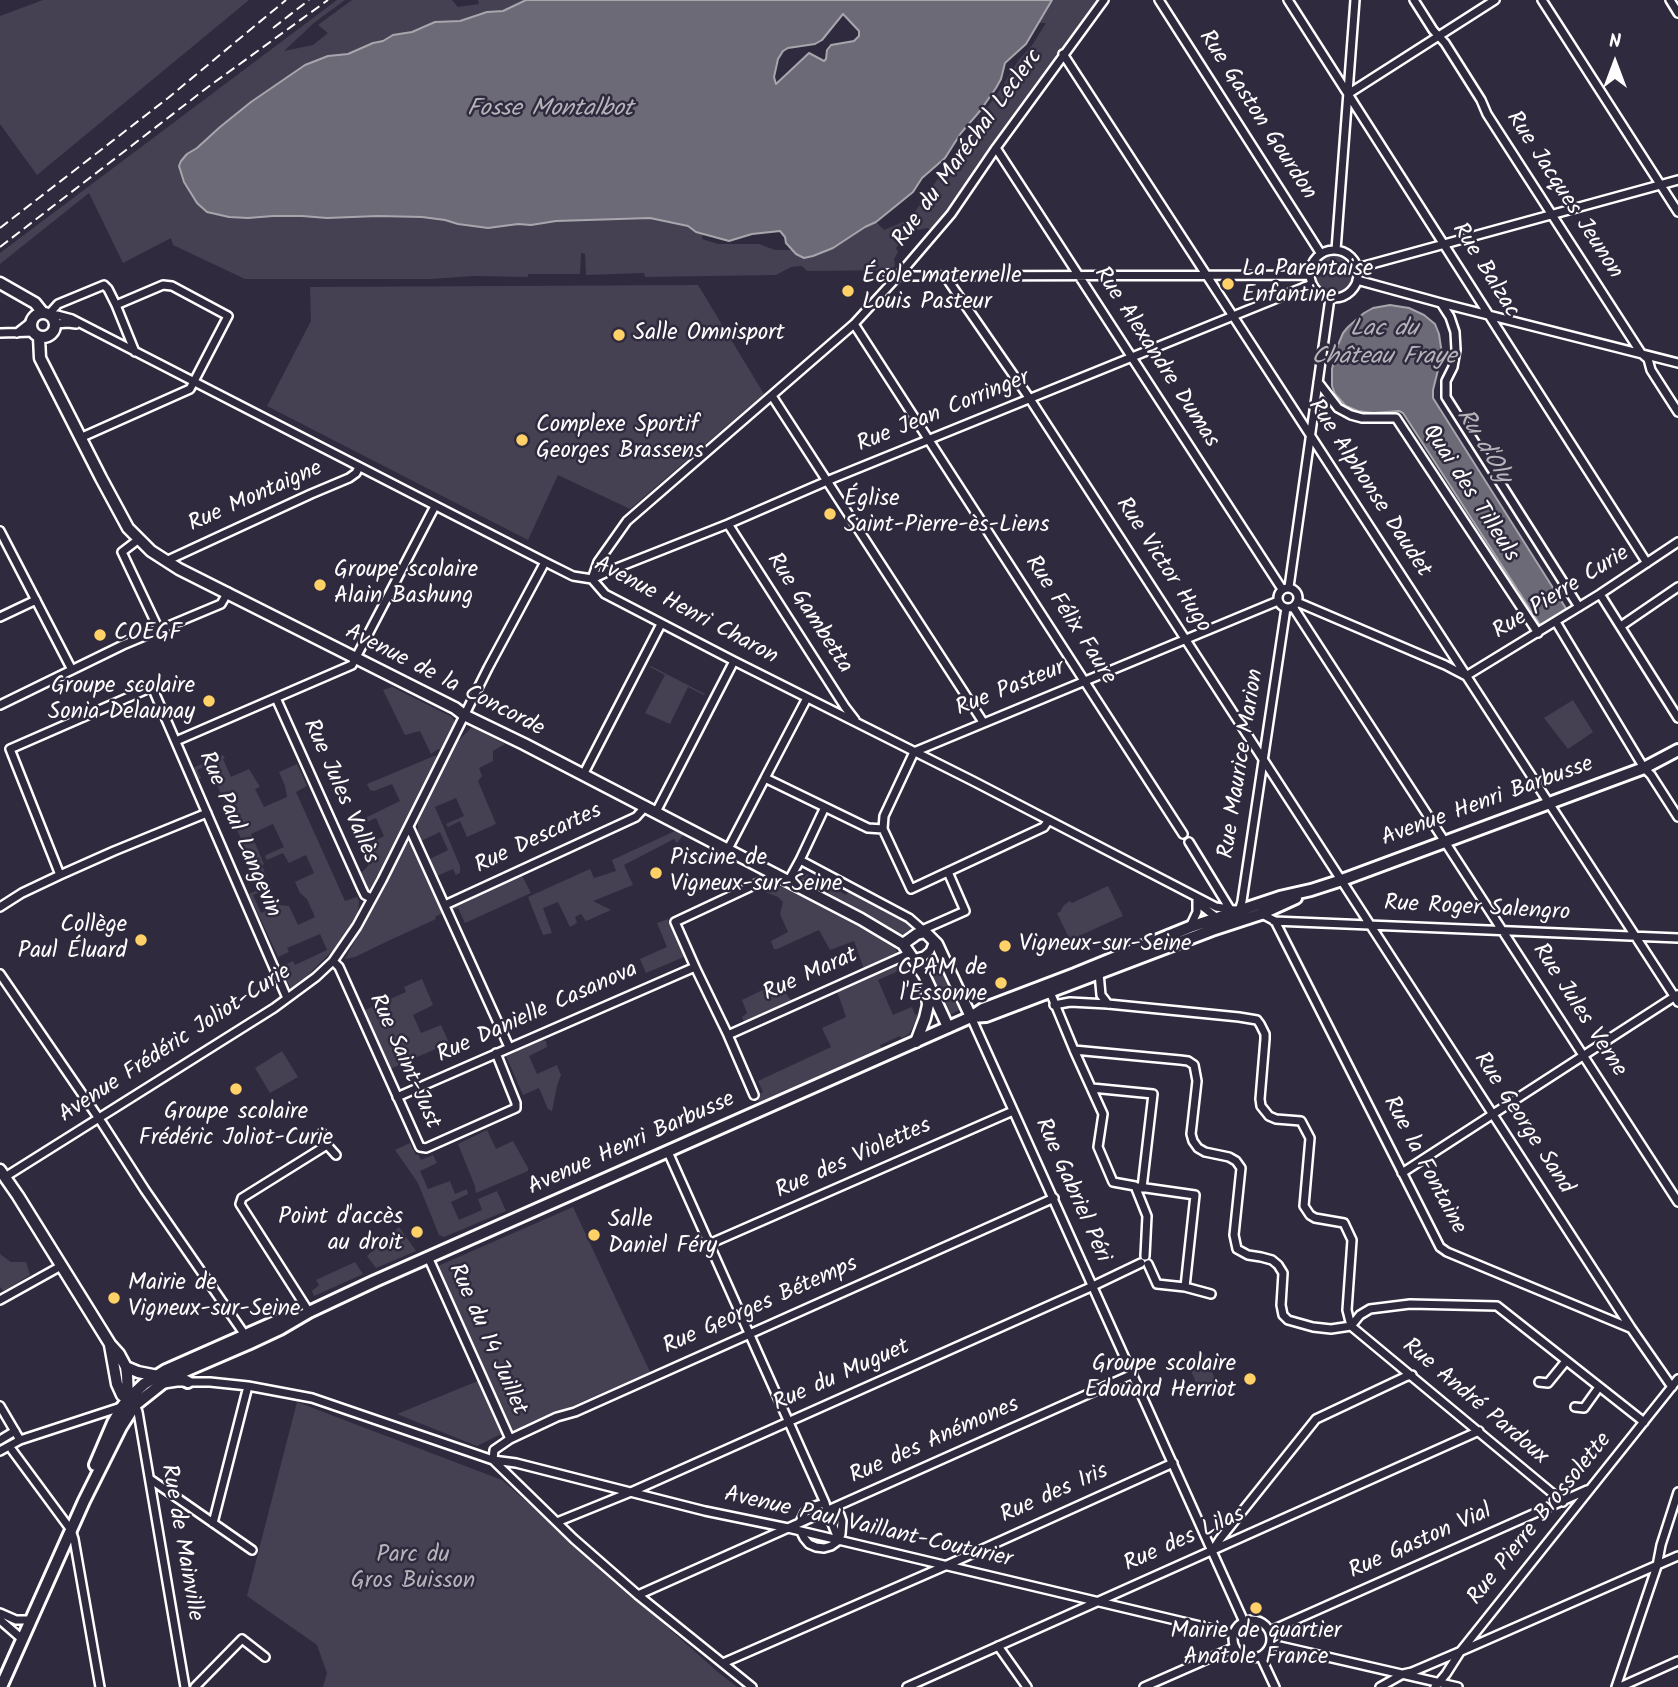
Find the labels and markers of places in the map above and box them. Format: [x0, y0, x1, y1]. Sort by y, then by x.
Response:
place label: La Parentaise Enfantine [1242, 257, 1373, 311]
place label: École maternelle Louis Pasteur [862, 264, 1022, 318]
marker: La Parentaise Enfantine [1220, 276, 1236, 292]
marker: École maternelle Louis Pasteur [840, 283, 856, 299]
place label: Salle Omnisport [633, 321, 785, 349]
marker: Salle Omnisport [611, 327, 627, 343]
place label: Complexe Sportif Georges Brassens [536, 413, 704, 467]
marker: Complexe Sportif Georges Brassens [514, 432, 530, 448]
place label: Église Saint-Pierre-ès-Liens [844, 487, 1050, 541]
marker: Église Saint-Pierre-ès-Liens [822, 506, 838, 522]
place label: Groupe scolaire Alain Bashung [334, 558, 478, 612]
marker: Groupe scolaire Alain Bashung [312, 577, 328, 593]
place label: COEGF [114, 621, 181, 649]
marker: COEGF [92, 627, 108, 643]
place label: Groupe scolaire Sonia Delaunay [48, 674, 195, 728]
marker: Groupe scolaire Sonia Delaunay [201, 693, 217, 709]
place label: Piscine de Vigneux-sur-Seine [670, 846, 842, 900]
marker: Piscine de Vigneux-sur-Seine [648, 865, 664, 881]
place label: Collège Paul Éluard [18, 913, 127, 967]
marker: Collège Paul Éluard [133, 932, 149, 948]
place label: Vigneux-sur-Seine [1019, 932, 1191, 960]
marker: Vigneux-sur-Seine [997, 938, 1013, 954]
place label: CPAM de l'Essonne [898, 956, 987, 1010]
marker: CPAM de l'Essonne [993, 975, 1009, 991]
marker: Groupe scolaire Frédéric Joliot-Curie [228, 1081, 244, 1097]
place label: Groupe scolaire Frédéric Joliot-Curie [139, 1100, 333, 1154]
place label: Point d'accès au droit [278, 1205, 403, 1259]
place label: Salle Daniel Féry [608, 1208, 717, 1262]
marker: Point d'accès au droit [409, 1224, 425, 1240]
marker: Salle Daniel Féry [586, 1227, 602, 1243]
place label: Mairie de Vigneux-sur-Seine [128, 1271, 300, 1325]
marker: Mairie de Vigneux-sur-Seine [106, 1290, 122, 1306]
place label: Groupe scolaire Edouard Herriot [1085, 1352, 1236, 1406]
marker: Groupe scolaire Edouard Herriot [1242, 1371, 1258, 1387]
marker: Mairie de quartier Anatole France [1248, 1600, 1264, 1616]
place label: Mairie de quartier Anatole France [1171, 1619, 1341, 1673]

